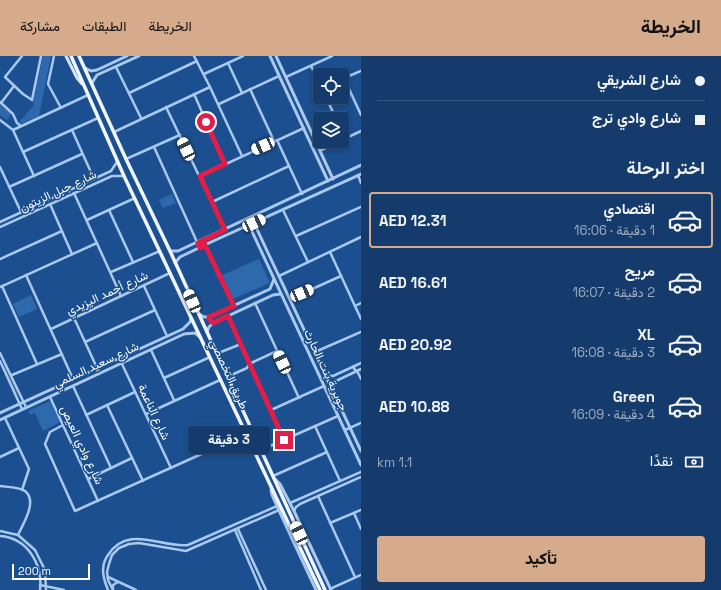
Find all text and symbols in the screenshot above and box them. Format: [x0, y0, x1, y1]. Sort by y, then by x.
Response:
text: الخريطة [641, 14, 701, 39]
text: مشاركة [20, 17, 60, 35]
text: الطبقات [82, 17, 126, 35]
text: الخريطة [148, 17, 192, 35]
map controls [313, 68, 349, 148]
button: locate [313, 68, 349, 104]
text: شارع الشريقي [597, 70, 681, 89]
text: شارع وادي ترج [592, 108, 681, 127]
button: layers [313, 112, 349, 148]
route start [197, 113, 215, 131]
car [175, 136, 197, 162]
car [250, 136, 276, 156]
text: اختر الرحلة [627, 156, 705, 179]
street label: شارع جبل الزيتون [17, 166, 99, 217]
text: اقتصادي [603, 199, 655, 218]
icon: car [667, 202, 703, 238]
text: AED 12.31 [379, 211, 446, 230]
car [241, 212, 267, 234]
text: 1 دقيقة · 16:06 [574, 222, 655, 239]
text: مريح [625, 261, 655, 280]
icon: car [667, 264, 703, 300]
street label: شارع أحمد اليزيدي [63, 267, 151, 321]
text: AED 16.61 [379, 273, 447, 292]
car [289, 283, 315, 303]
text: 2 دقيقة · 16:07 [572, 284, 655, 301]
car [182, 288, 202, 314]
text: XL [637, 325, 655, 344]
icon: car [667, 326, 703, 362]
street label: جويرية بنت الحارث [300, 327, 352, 413]
text: AED 20.92 [379, 335, 452, 354]
street label: طريق التخصصي [204, 336, 252, 413]
street label: شارع سعيد السلمي [51, 338, 142, 394]
text: 3 دقيقة · 16:08 [571, 344, 655, 361]
car [271, 349, 293, 375]
street label: شارع الناعمة [133, 381, 174, 443]
text: Green [613, 387, 655, 406]
icon: car [667, 388, 703, 424]
text: AED 10.88 [379, 397, 449, 416]
street label: شارع وادي العيص [55, 403, 107, 488]
text: 4 دقيقة · 16:09 [571, 406, 655, 423]
callout: 3 دقيقة [188, 426, 270, 454]
text: 3 دقيقة [208, 431, 250, 448]
route end [275, 431, 293, 449]
text: نقدًا [650, 451, 673, 470]
icon: cash [683, 451, 705, 473]
text: 1.1 km [377, 454, 412, 471]
car [288, 520, 310, 546]
button: تأكيد [377, 536, 705, 582]
scale bar [12, 562, 90, 581]
text: 200 m [18, 564, 51, 578]

